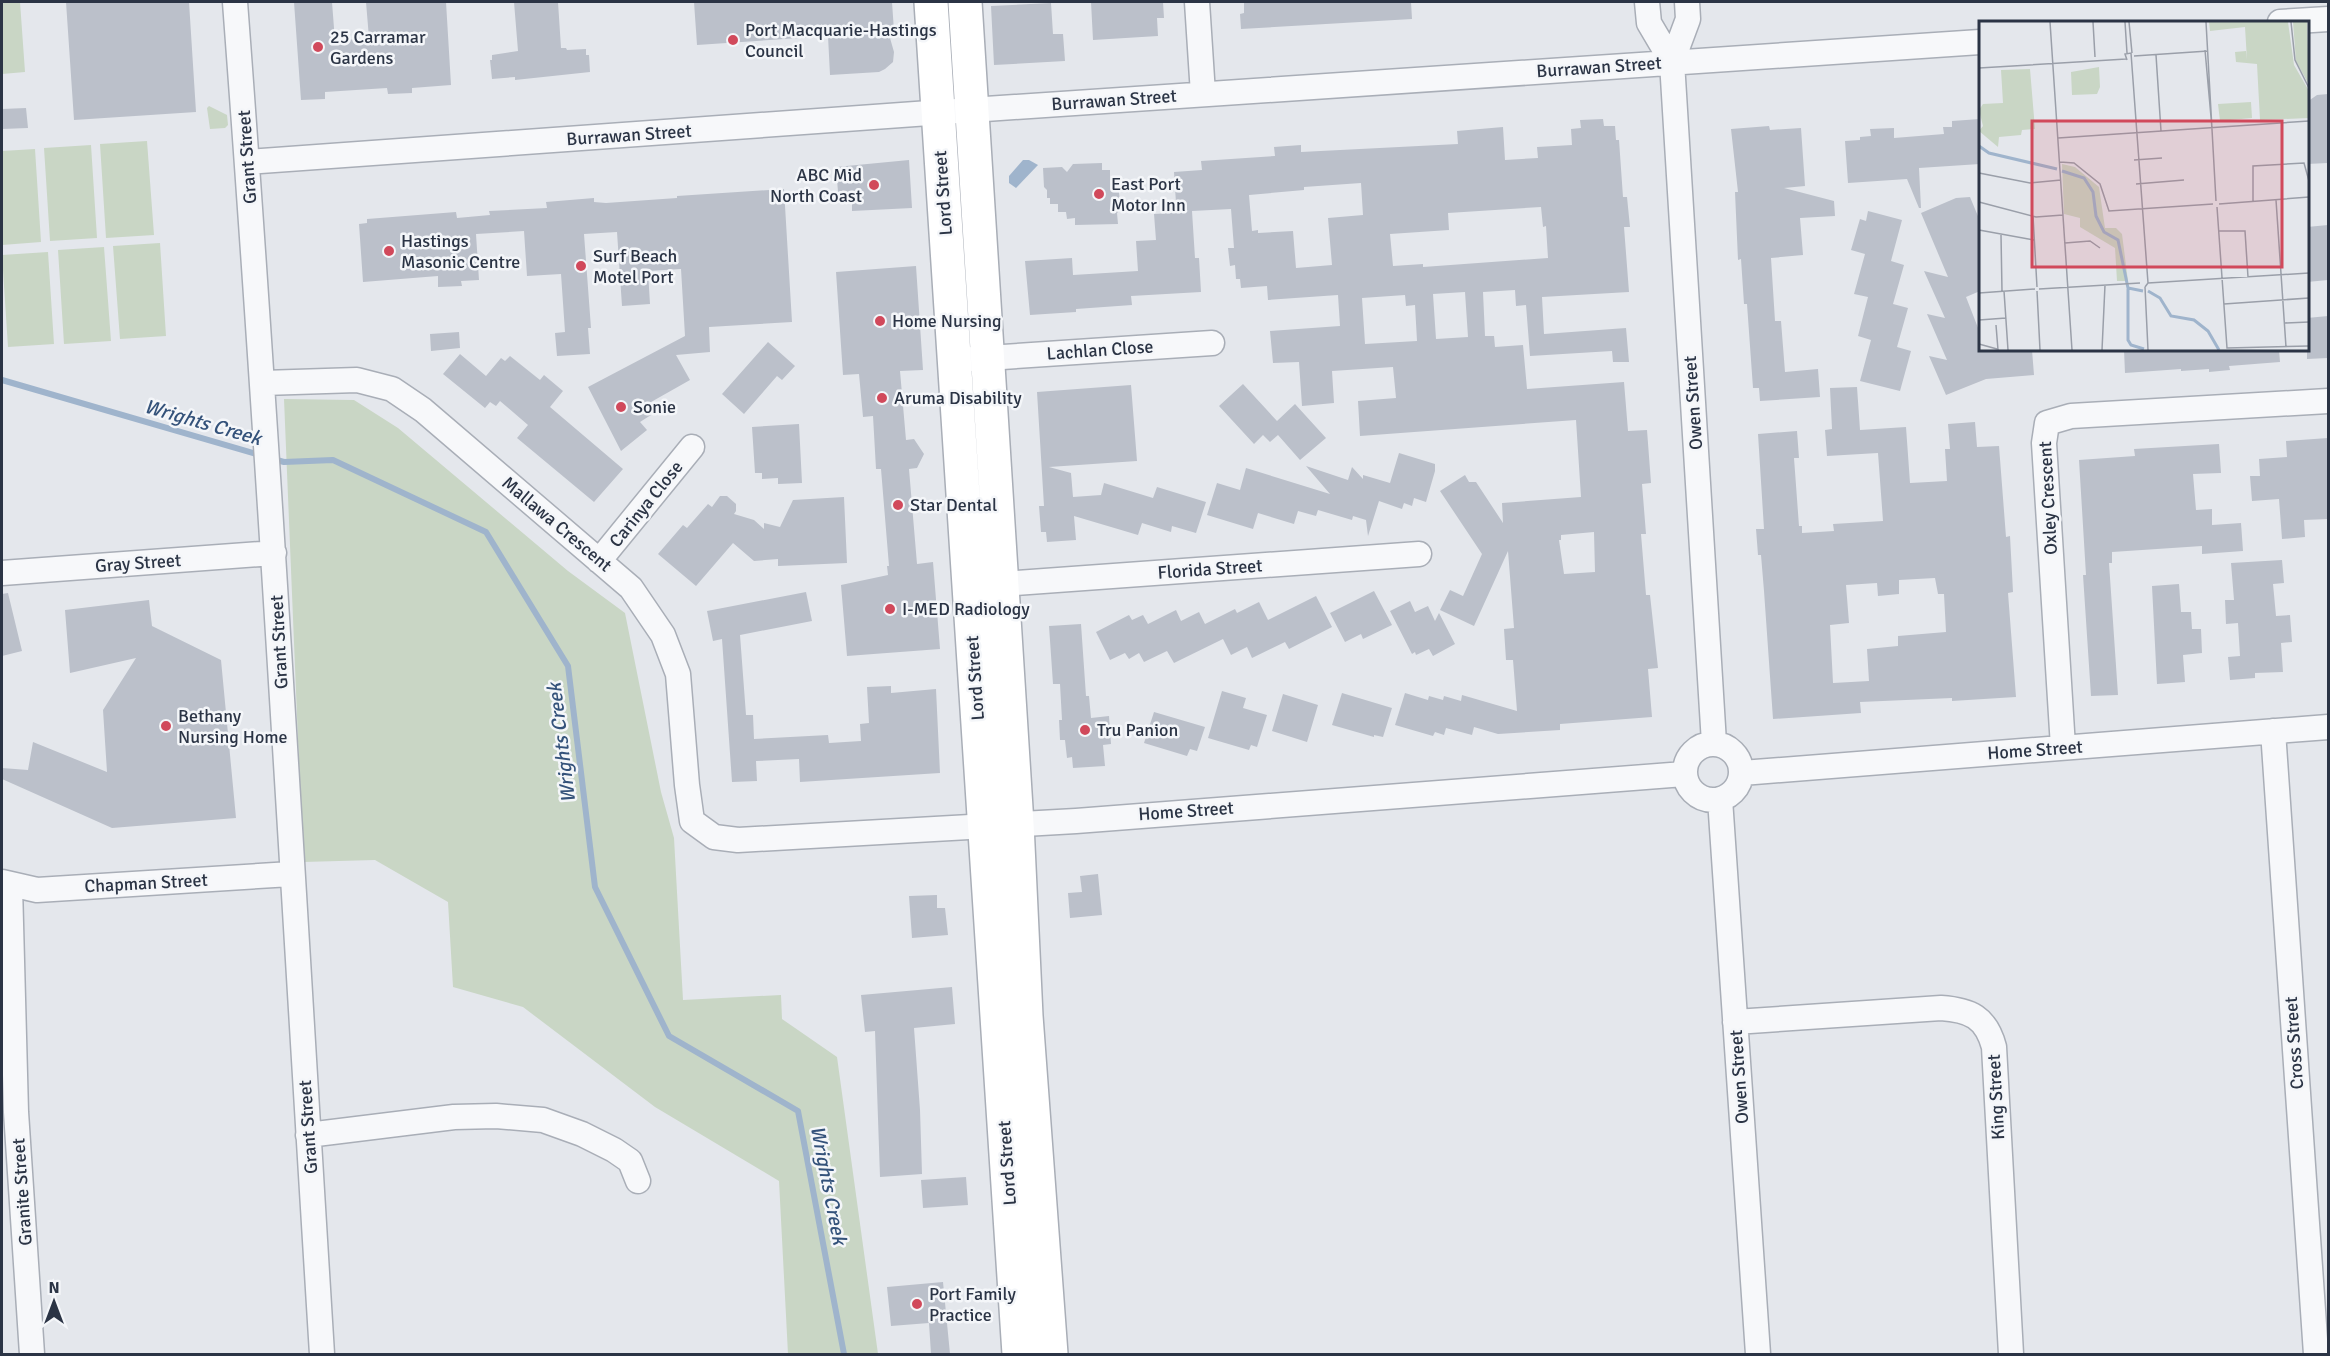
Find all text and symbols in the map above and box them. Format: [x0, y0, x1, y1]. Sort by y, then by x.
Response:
place label: Port Macquarie-Hastings Council [745, 19, 937, 62]
inset map [1979, 21, 2309, 351]
place label: 25 Carramar Gardens [330, 26, 426, 69]
marker: Port Macquarie-Hastings Council [726, 33, 740, 47]
marker: 25 Carramar Gardens [311, 40, 325, 54]
street label: Burrawan Street [1536, 52, 1662, 82]
street label: Burrawan Street [1051, 85, 1177, 115]
street label: Grant Street [233, 109, 261, 205]
street label: Burrawan Street [566, 120, 692, 150]
street label: Lord Street [929, 150, 957, 236]
place label: ABC Mid North Coast [770, 164, 862, 207]
place label: East Port Motor Inn [1111, 173, 1186, 216]
marker: ABC Mid North Coast [867, 178, 881, 192]
marker: East Port Motor Inn [1092, 187, 1106, 201]
place label: Hastings Masonic Centre [401, 230, 520, 273]
marker: Hastings Masonic Centre [382, 244, 396, 258]
place label: Surf Beach Motel Port [593, 245, 677, 288]
marker: Surf Beach Motel Port [574, 259, 588, 273]
place label: Home Nursing [892, 310, 1002, 332]
marker: Home Nursing [873, 314, 887, 328]
street label: Lachlan Close [1046, 335, 1154, 365]
street label: Owen Street [1679, 355, 1707, 451]
place label: Aruma Disability [894, 387, 1022, 409]
marker: Aruma Disability [875, 391, 889, 405]
water label: Wrights Creek [141, 394, 266, 452]
place label: Sonie [633, 396, 676, 418]
marker: Sonie [614, 400, 628, 414]
street label: Oxley Crescent [2034, 441, 2062, 555]
street label: Carinya Close [605, 456, 687, 552]
street label: Mallawa Crescent [498, 472, 616, 576]
place label: Star Dental [910, 494, 997, 516]
marker: Star Dental [891, 498, 905, 512]
street label: Gray Street [94, 549, 182, 577]
street label: Florida Street [1157, 554, 1263, 584]
street label: Grant Street [266, 594, 292, 690]
place label: I-MED Radiology [902, 598, 1030, 620]
marker: I-MED Radiology [883, 602, 897, 616]
street label: Lord Street [961, 635, 989, 721]
water label: Wrights Creek [542, 680, 581, 804]
place label: Bethany Nursing Home [178, 705, 288, 748]
marker: Bethany Nursing Home [159, 719, 173, 733]
place label: Tru Panion [1097, 719, 1178, 741]
marker: Tru Panion [1078, 723, 1092, 737]
street label: Home Street [1986, 736, 2084, 764]
street label: Home Street [1137, 797, 1235, 825]
street label: Chapman Street [84, 869, 208, 897]
street label: Cross Street [2280, 996, 2308, 1090]
street label: Owen Street [1725, 1029, 1753, 1125]
street label: King Street [1983, 1054, 2009, 1140]
street label: Grant Street [294, 1079, 322, 1175]
street label: Lord Street [993, 1120, 1021, 1206]
water label: Wrights Creek [805, 1124, 853, 1249]
street label: Granite Street [7, 1137, 37, 1247]
north arrow [24, 1272, 84, 1332]
text: N [48, 1278, 60, 1298]
place label: Port Family Practice [929, 1283, 1017, 1326]
marker: Port Family Practice [910, 1297, 924, 1311]

